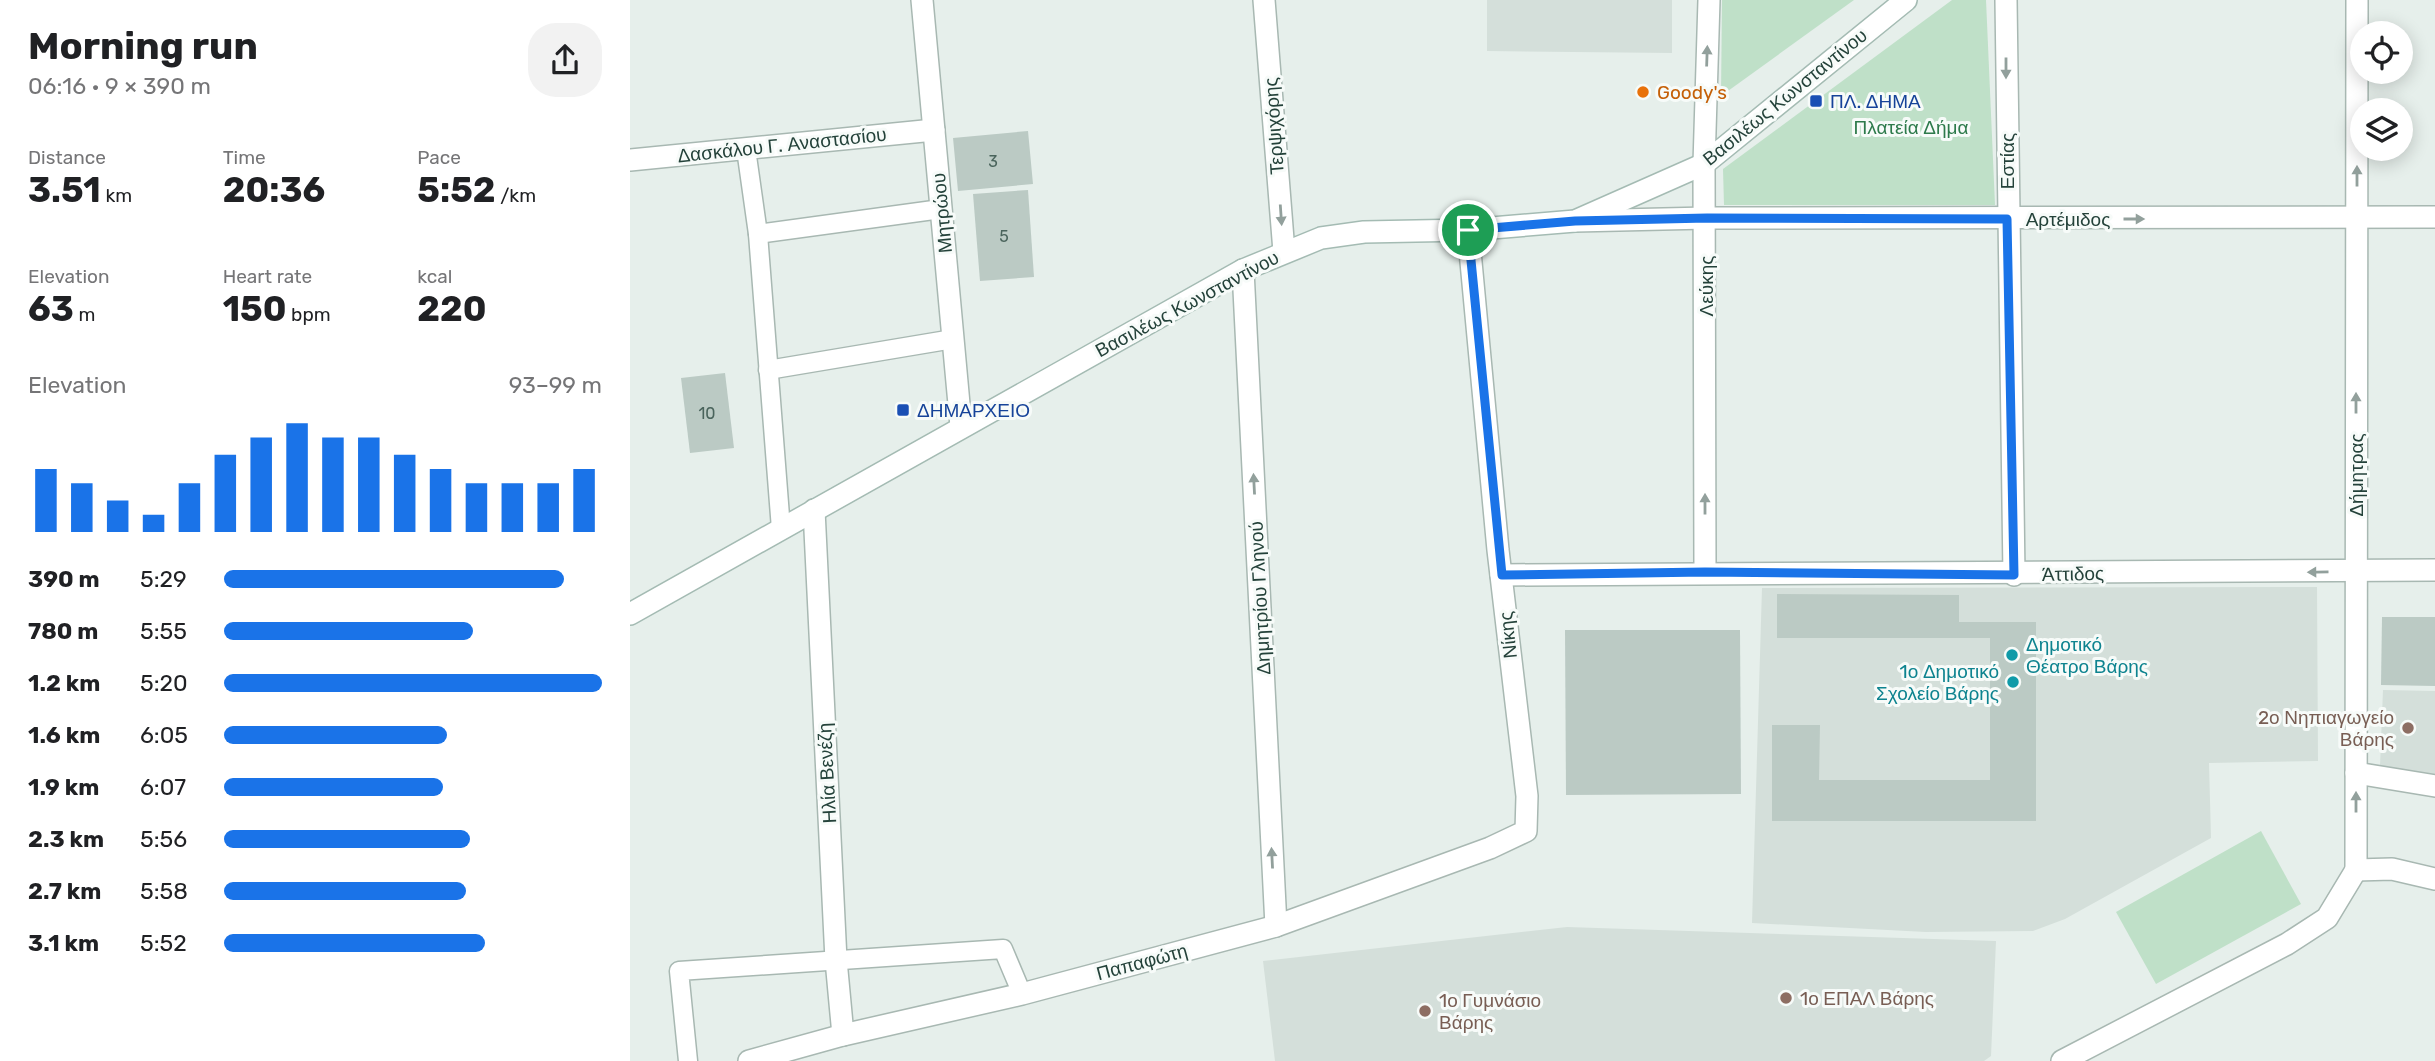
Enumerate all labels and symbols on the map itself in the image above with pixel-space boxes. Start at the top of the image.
street label: Βασιλέως Κωνσταντίνου [1698,24,1872,170]
one-way arrow [1702,45,1713,67]
one-way arrow [2000,57,2012,79]
street label: Τερψιχόρης [1259,77,1289,175]
place label: Goody's [1657,81,1727,104]
marker: Goody's [1635,84,1651,100]
place label: ΠΛ. ΔΗΜΑ [1830,90,1921,113]
marker: ΠΛ. ΔΗΜΑ [1808,93,1824,109]
park label: Πλατεία Δήμα [1854,116,1968,139]
street label: Δασκάλου Γ. Αναστασίου [676,123,888,167]
street label: Εστίας [1996,133,2019,189]
house number: 3 [988,152,998,171]
one-way arrow [2351,165,2363,187]
street label: Μητρώου [927,172,957,254]
pin [1438,200,1498,260]
one-way arrow [1276,204,1287,226]
street label: Αρτέμιδος [2026,208,2110,231]
one-way arrow [2123,213,2145,225]
house number: 5 [999,227,1009,246]
street label: Βασιλέως Κωνσταντίνου [1091,246,1283,362]
street label: Λεύκης [1695,256,1718,316]
one-way arrow [2350,392,2362,414]
place label: ΔΗΜΑΡΧΕΙΟ [917,399,1030,422]
marker: ΔΗΜΑΡΧΕΙΟ [895,402,911,418]
house number: 10 [698,404,716,423]
street label: Δήμητρας [2345,433,2368,517]
one-way arrow [1248,473,1259,495]
one-way arrow [1699,493,1711,515]
street label: Δημητρίου Γληνού [1244,521,1276,675]
street label: Άττιδος [2042,562,2104,586]
one-way arrow [2307,566,2329,578]
street label: Νίκης [1494,610,1522,660]
place label: Δημοτικό Θέατρο Βάρης [2026,633,2148,678]
marker: Δημοτικό Θέατρο Βάρης [2004,647,2020,663]
place label: 1ο Δημοτικό Σχολείο Βάρης [1876,660,1999,705]
marker: 1ο Δημοτικό Σχολείο Βάρης [2005,674,2021,690]
place label: 2ο Νηπιαγωγείο Βάρης [2258,706,2394,751]
marker: 2ο Νηπιαγωγείο Βάρης [2400,720,2416,736]
street label: Ηλία Βενέζη [813,722,841,824]
one-way arrow [2350,791,2362,813]
one-way arrow [1267,847,1278,869]
street label: Παπαφώτη [1094,939,1190,985]
place label: 1ο ΕΠΑΛ Βάρης [1800,987,1934,1010]
place label: 1ο Γυμνάσιο Βάρης [1439,989,1541,1034]
marker: 1ο ΕΠΑΛ Βάρης [1778,990,1794,1006]
marker: 1ο Γυμνάσιο Βάρης [1417,1003,1433,1019]

